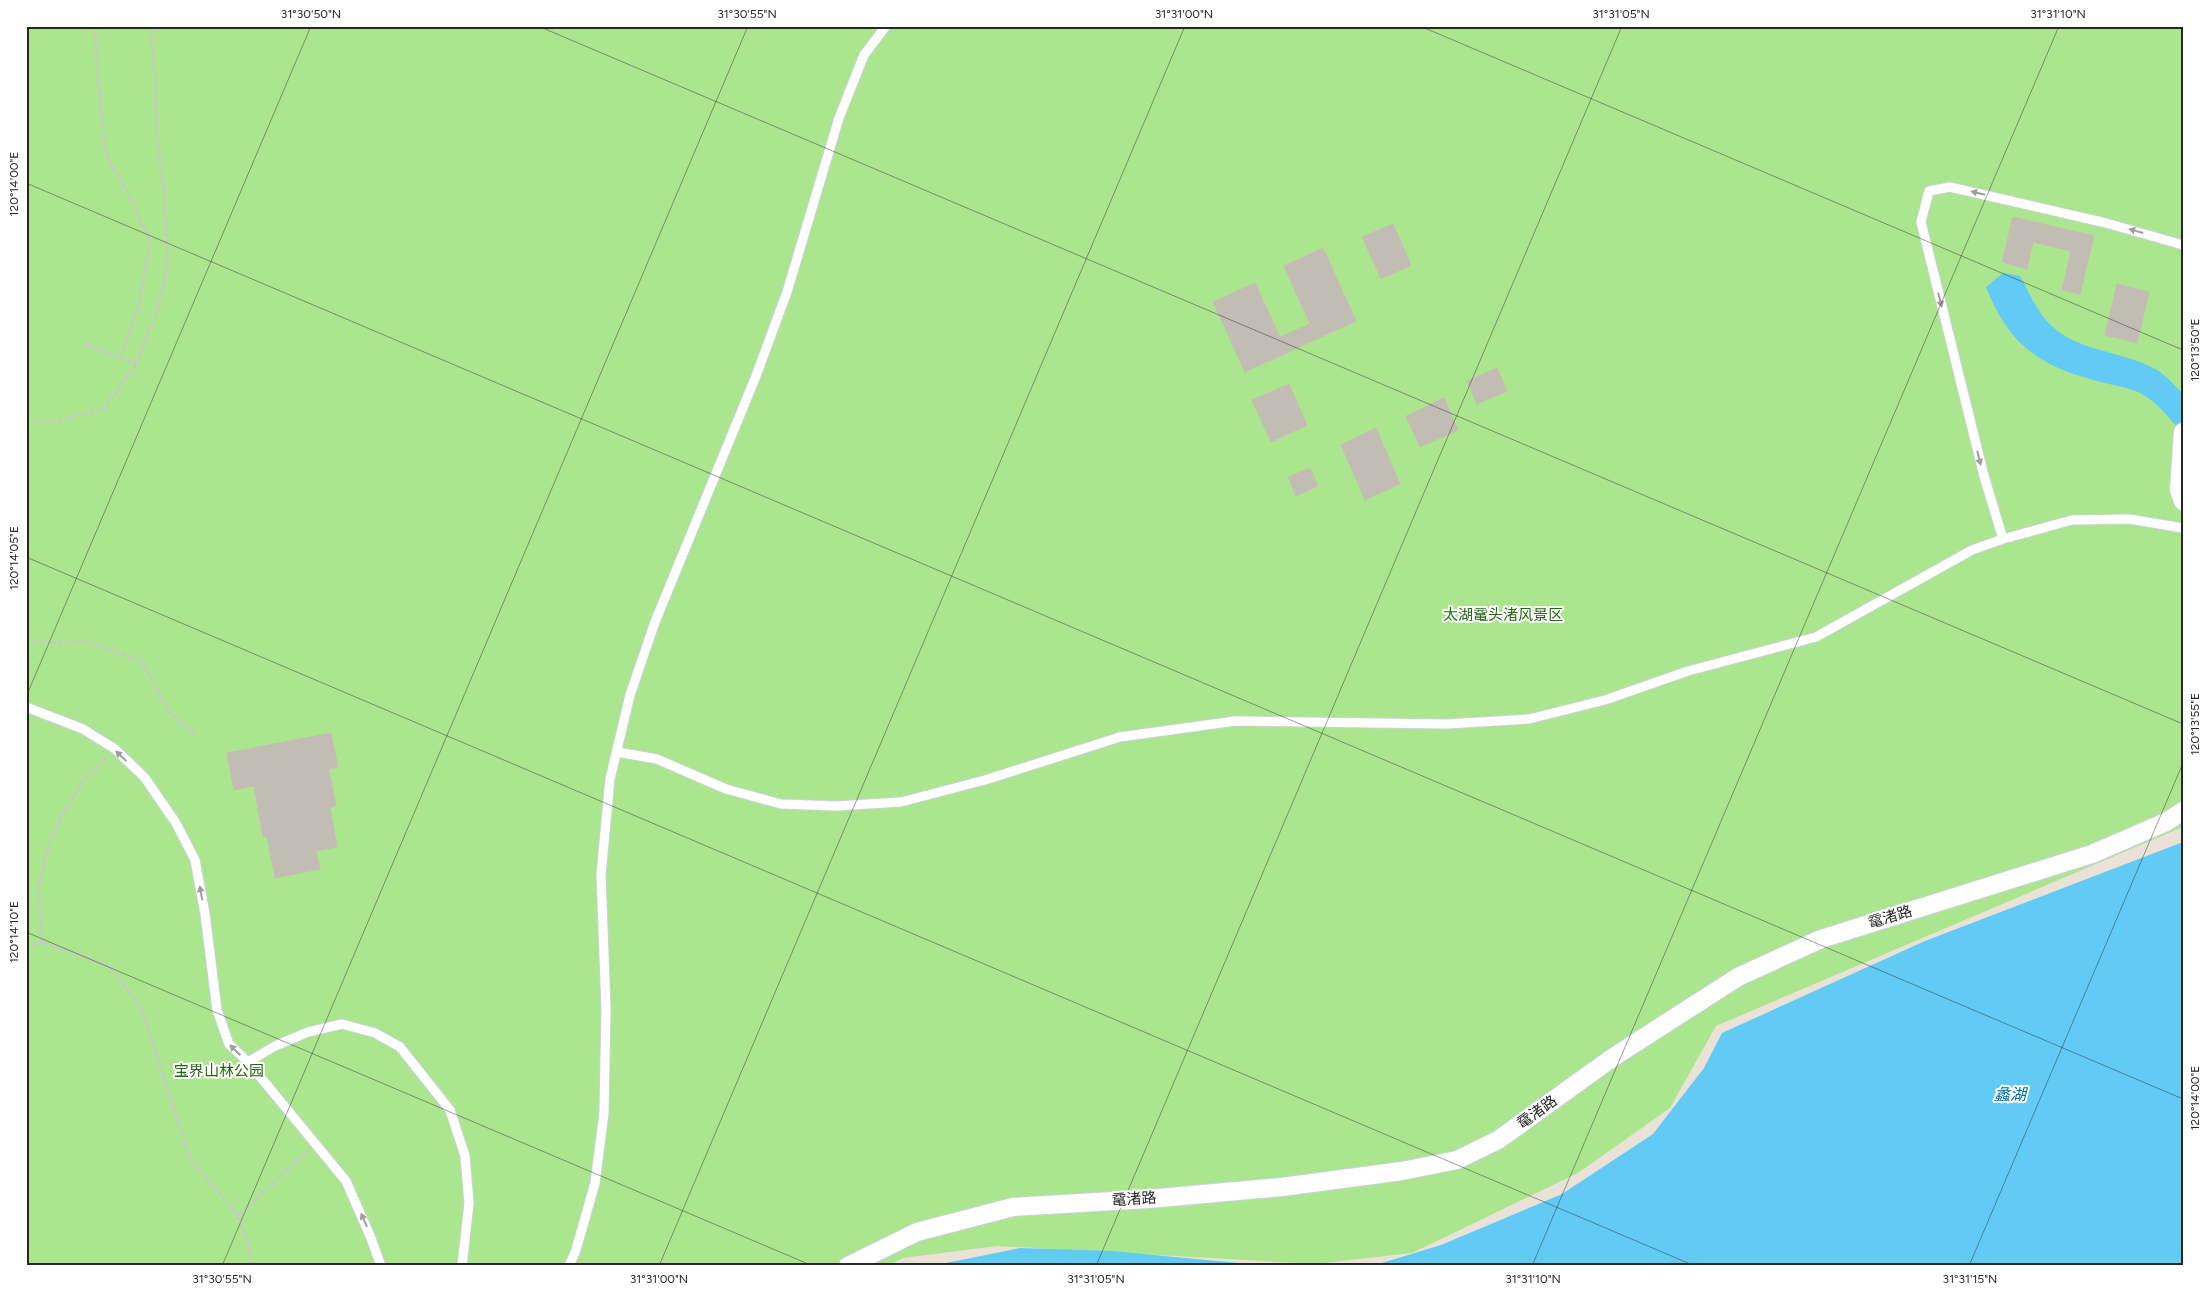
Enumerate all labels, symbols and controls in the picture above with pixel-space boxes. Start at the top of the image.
text: 31°30'50"N [281,7,341,21]
text: 31°30'55"N [717,7,777,21]
text: 31°31'00"N [1155,7,1213,21]
text: 31°31'05"N [1592,7,1650,21]
text: 31°31'10"N [2030,7,2086,21]
text: 120°14'00"E [7,152,21,216]
one-way arrow [1970,189,1985,197]
one-way arrow [2128,227,2143,235]
one-way arrow [1936,293,1944,308]
text: 120°13'50"E [2188,318,2202,382]
one-way arrow [1976,450,1984,465]
text: 120°14'05"E [7,526,21,590]
park label: 太湖鼋头渚风景区 [1443,606,1563,624]
text: 120°13'55"E [2188,693,2202,755]
one-way arrow [116,750,128,762]
one-way arrow [197,885,205,901]
text: 120°14'10"E [7,901,21,963]
street label: 鼋渚路 [1866,902,1914,932]
one-way arrow [229,1044,241,1056]
park label: 宝界山林公园 [174,1062,264,1080]
text: 120°14'00"E [2188,1066,2202,1130]
water label: 蠡湖 [1994,1085,2029,1104]
street label: 鼋渚路 [1514,1091,1560,1133]
street label: 鼋渚路 [1111,1188,1157,1210]
one-way arrow [359,1213,367,1227]
text: 31°30'55"N [192,1272,252,1286]
text: 31°31'00"N [630,1272,688,1286]
text: 31°31'05"N [1067,1272,1125,1286]
text: 31°31'10"N [1505,1272,1561,1286]
text: 31°31'15"N [1943,1272,1997,1286]

